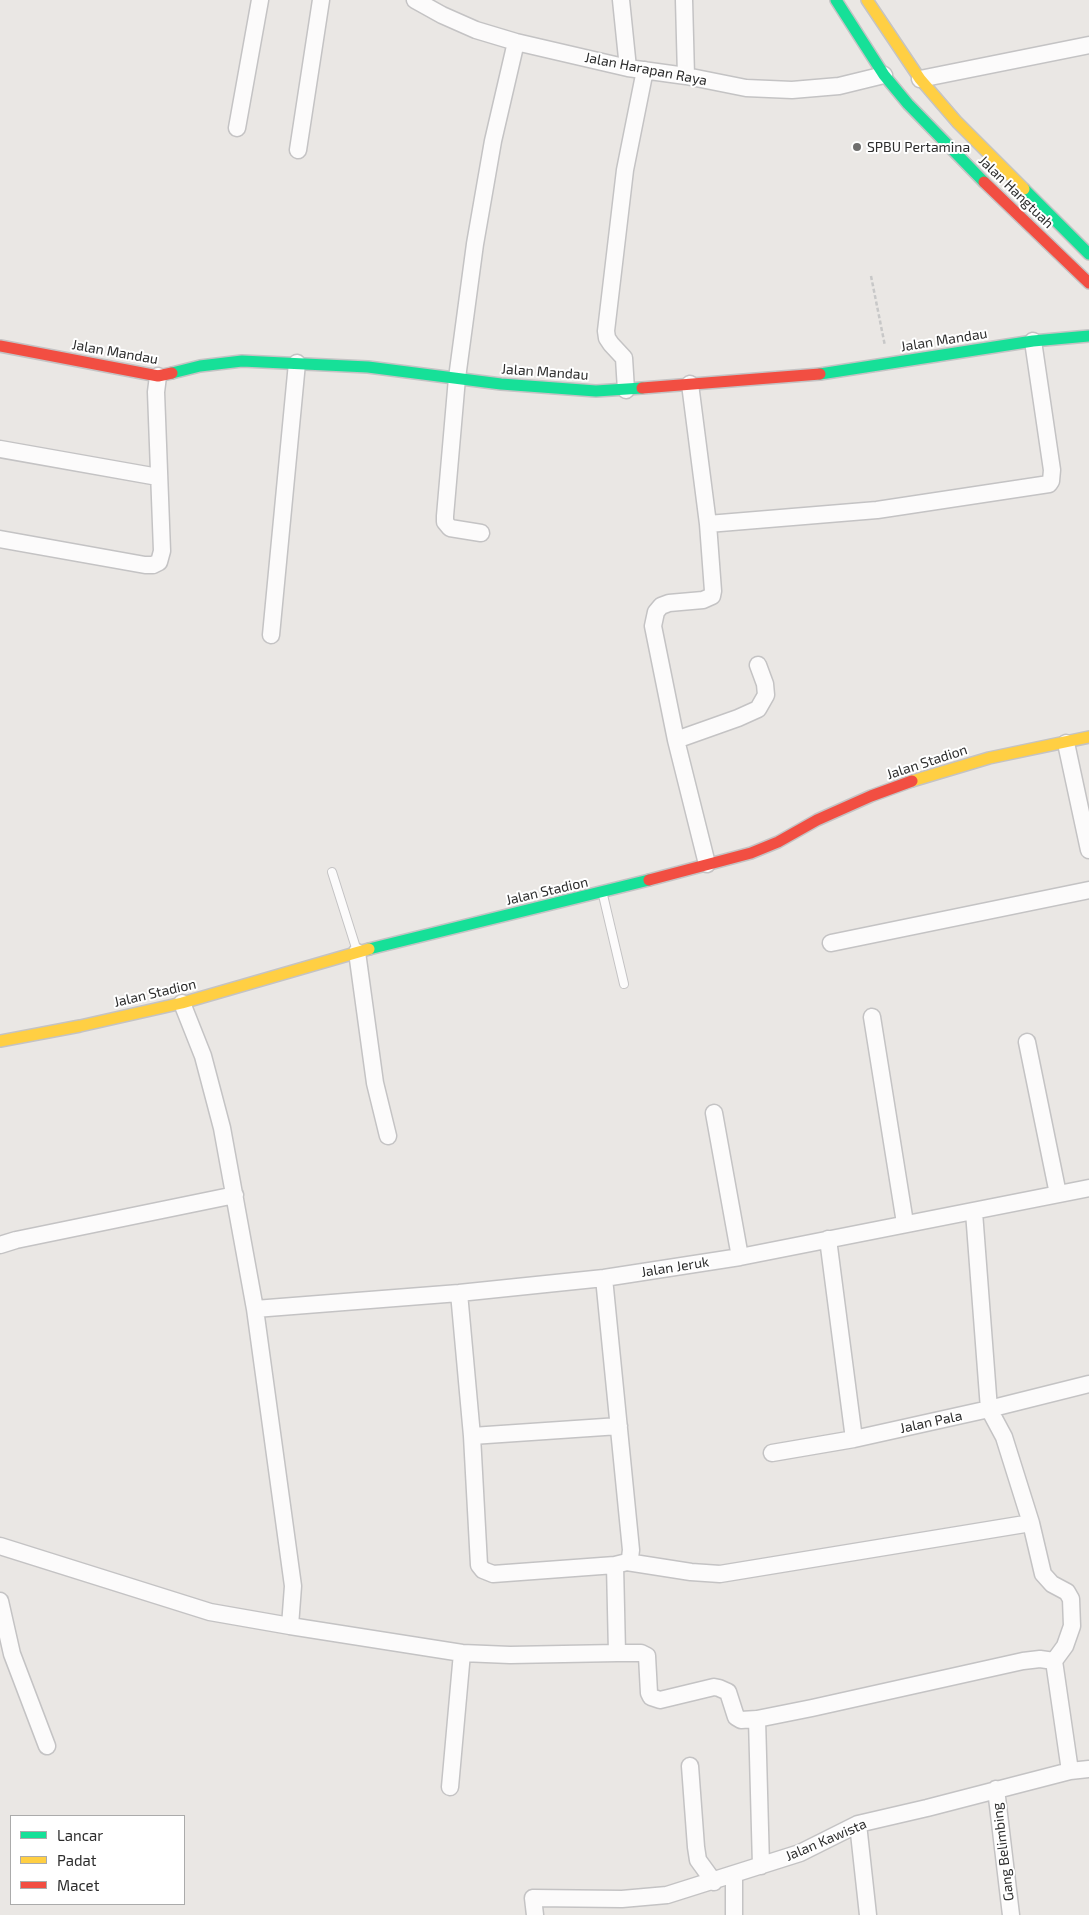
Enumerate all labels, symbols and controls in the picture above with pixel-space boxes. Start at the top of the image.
street label: Jalan Harapan Raya [583,49,709,89]
place label: SPBU Pertamina [867,139,970,155]
marker: SPBU Pertamina [851,141,863,153]
street label: Jalan Hangtuah [975,152,1057,232]
street label: Jalan Mandau [900,325,988,355]
street label: Jalan Mandau [71,336,159,368]
street label: Jalan Mandau [501,361,589,383]
street label: Jalan Stadion [884,741,970,783]
street label: Jalan Stadion [504,873,590,909]
street label: Jalan Stadion [112,975,198,1011]
street label: Jalan Jeruk [640,1253,710,1281]
street label: Jalan Pala [898,1407,964,1437]
street label: Gang Belimbing [989,1802,1017,1902]
legend [10,1815,185,1905]
street label: Jalan Kawista [783,1815,869,1865]
text: Lancar [57,1826,103,1844]
text: Padat [57,1851,97,1869]
text: Macet [57,1876,99,1894]

